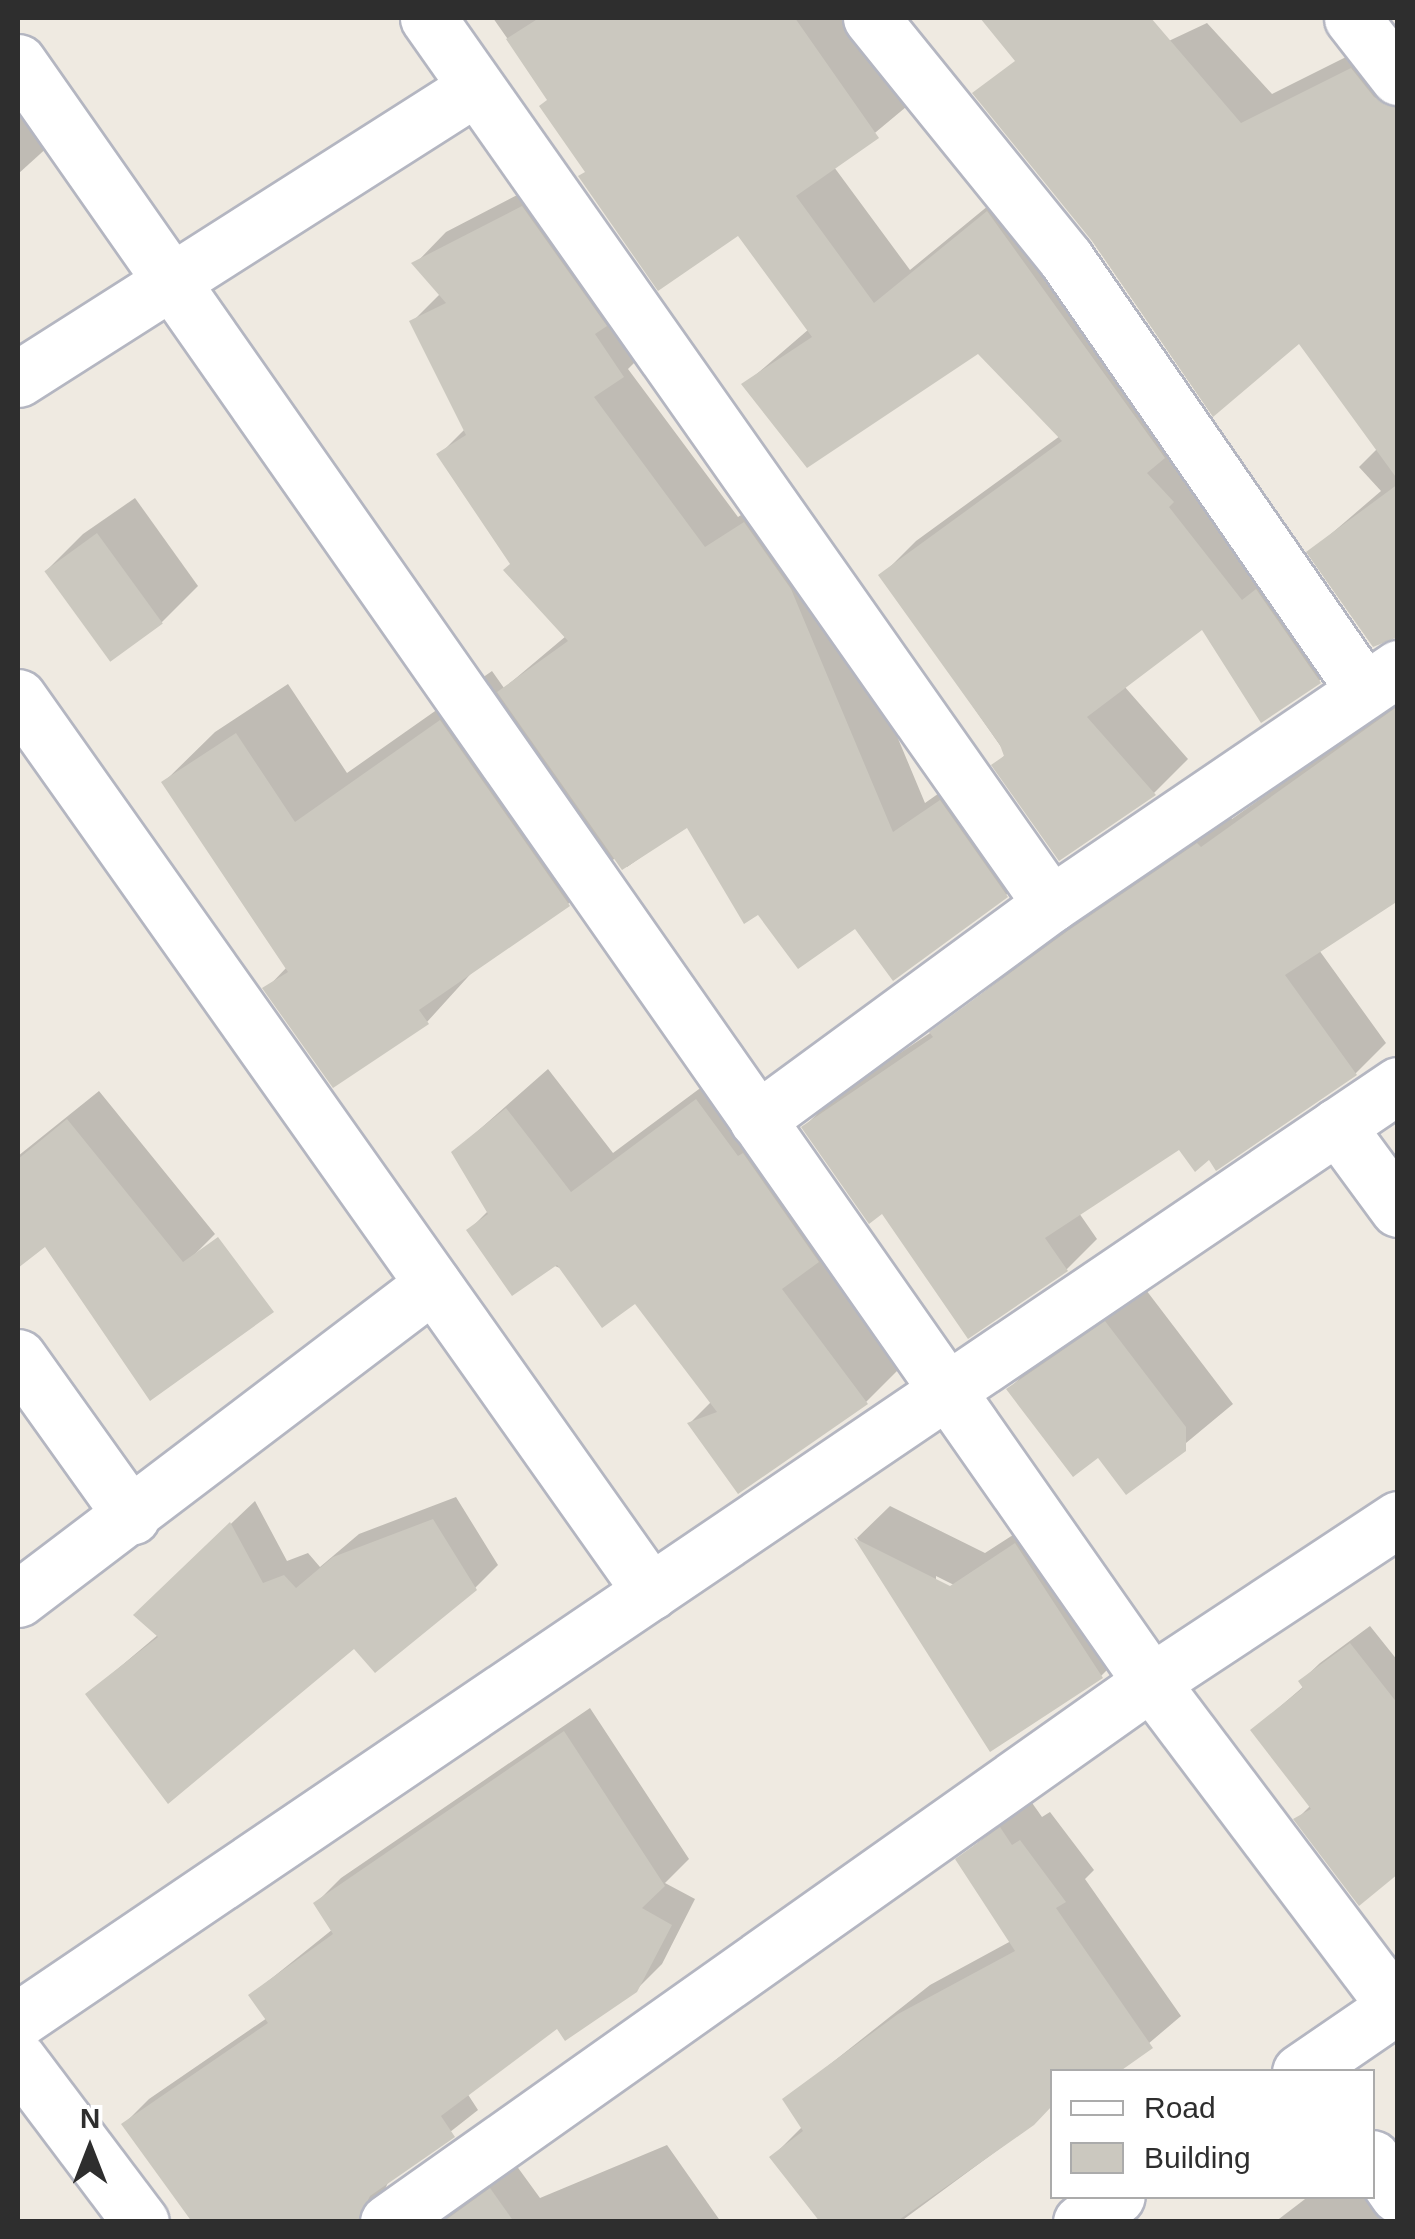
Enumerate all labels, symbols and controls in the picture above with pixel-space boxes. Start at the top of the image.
legend [1050,2069,1375,2199]
text: Road [1144,2091,1216,2124]
north arrow [40,2099,140,2199]
text: N [80,2103,100,2134]
text: Building [1144,2141,1251,2174]

